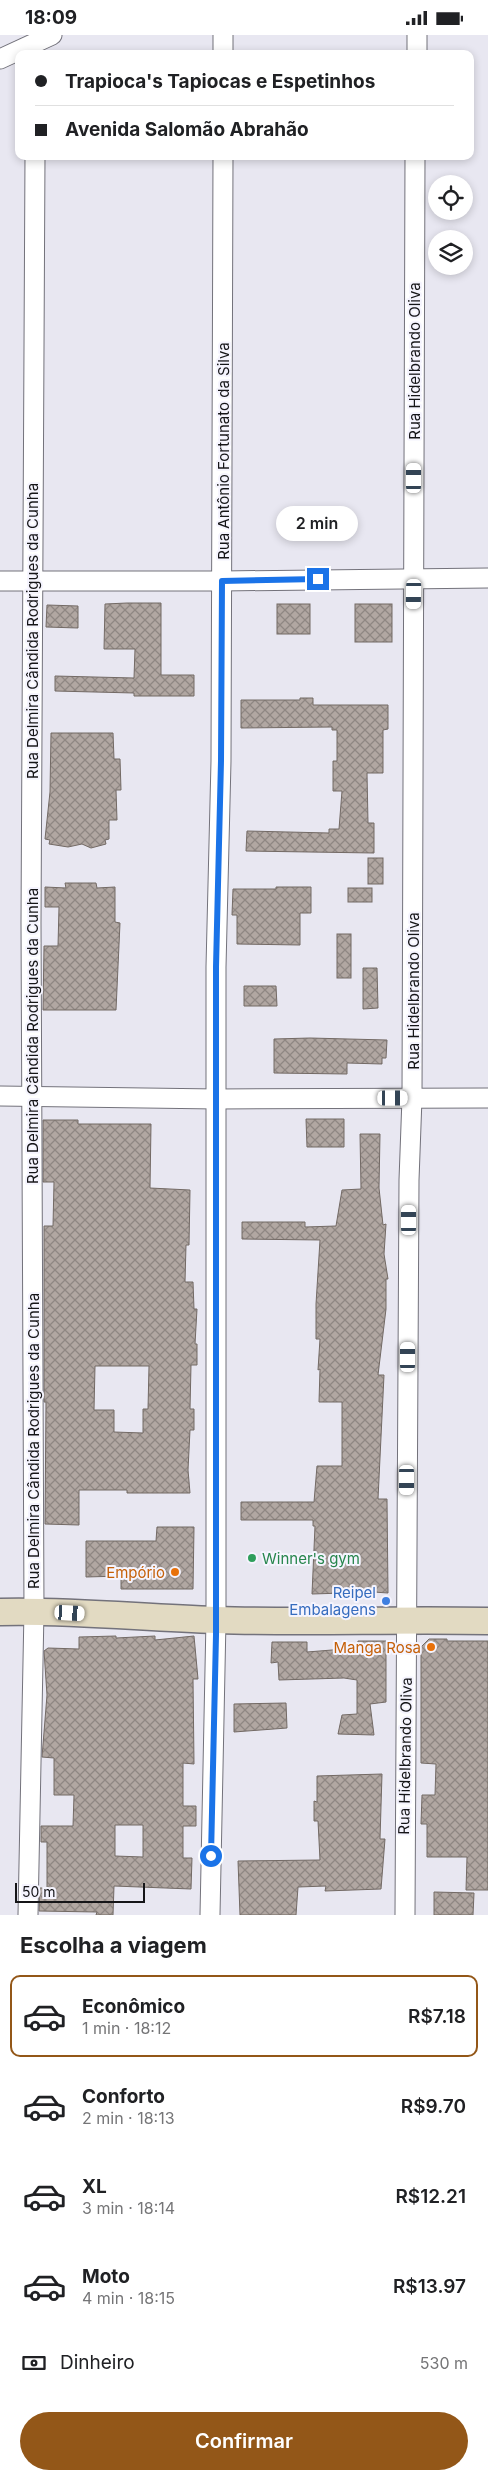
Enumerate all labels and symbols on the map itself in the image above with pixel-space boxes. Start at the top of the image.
street label: Rua Hidelbrando Oliva [405,282,424,440]
street label: Rua Antônio Fortunato da Silva [214,342,233,560]
car [406,463,421,493]
street label: Rua Delmira Cândida Rodrigues da Cunha [23,483,42,779]
callout: 2 min [277,507,359,541]
route end [307,568,329,590]
car [406,579,421,609]
street label: Rua Delmira Cândida Rodrigues da Cunha [23,888,42,1184]
street label: Rua Hidelbrando Oliva [404,912,423,1070]
car [378,1091,408,1106]
car [401,1205,416,1235]
street label: Rua Delmira Cândida Rodrigues da Cunha [24,1293,43,1589]
car [400,1342,415,1372]
car [399,1465,414,1495]
place label: Winner's gym [262,1549,360,1568]
marker: Winner's gym [246,1552,258,1564]
place label: Empório [106,1563,165,1582]
marker: Empório [169,1566,181,1578]
place label: Reipel Embalagens [289,1583,376,1619]
marker: Reipel Embalagens [380,1595,392,1607]
car [54,1605,85,1621]
place label: Manga Rosa [334,1638,421,1657]
marker: Manga Rosa [425,1641,437,1653]
street label: Rua Hidelbrando Oliva [394,1677,416,1835]
route start [200,1845,222,1867]
scale bar [15,1880,145,1903]

